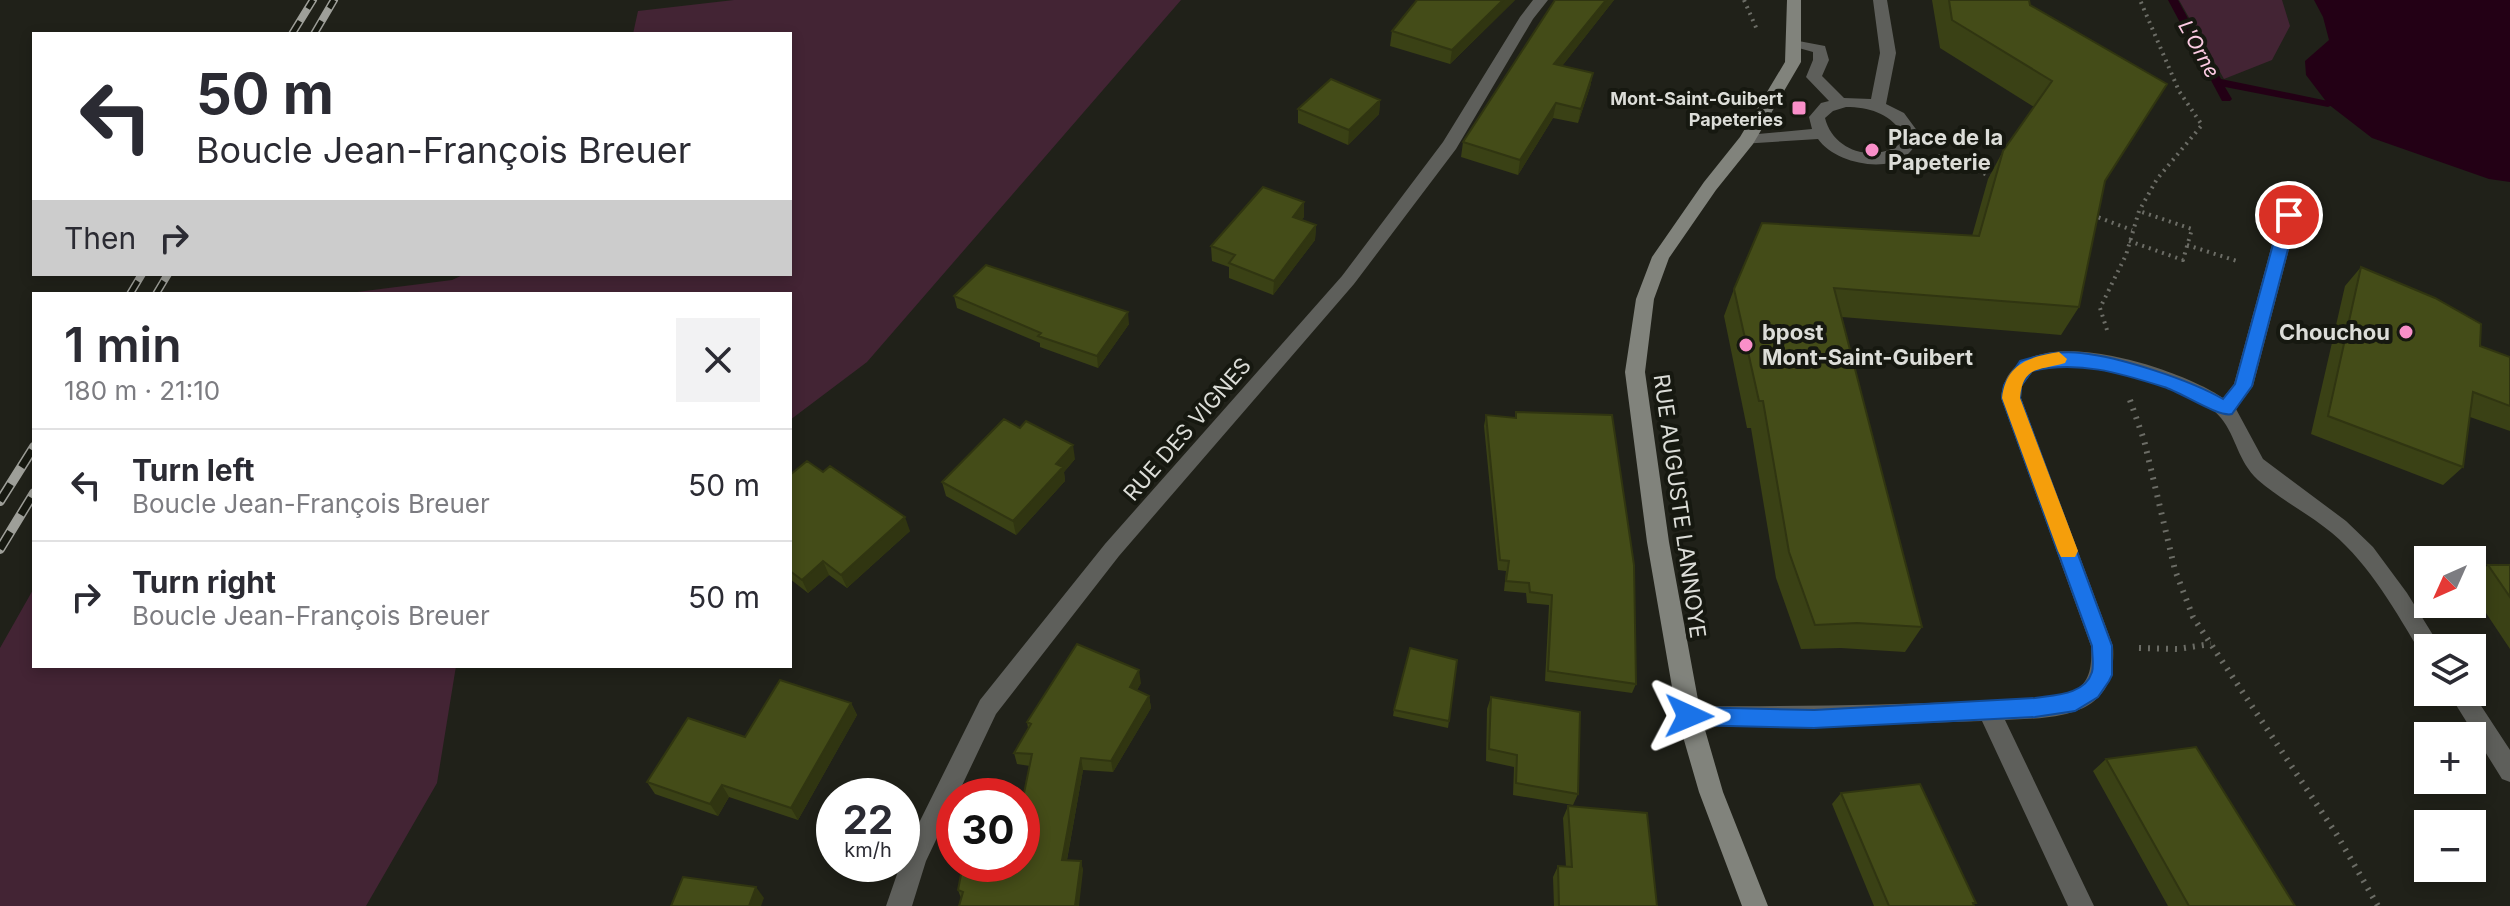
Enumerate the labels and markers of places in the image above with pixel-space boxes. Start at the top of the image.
place label: Mont-Saint-Guibert Papeteries [1610,88,1783,130]
marker: Mont-Saint-Guibert Papeteries [1790,99,1808,117]
place label: Place de la Papeterie [1888,124,2003,175]
marker: Place de la Papeterie [1863,141,1881,159]
pin [2255,181,2323,249]
place label: bpost Mont-Saint-Guibert [1762,319,1973,370]
place label: Chouchou [2279,319,2390,345]
marker: Chouchou [2397,323,2415,341]
marker: bpost Mont-Saint-Guibert [1737,336,1755,354]

